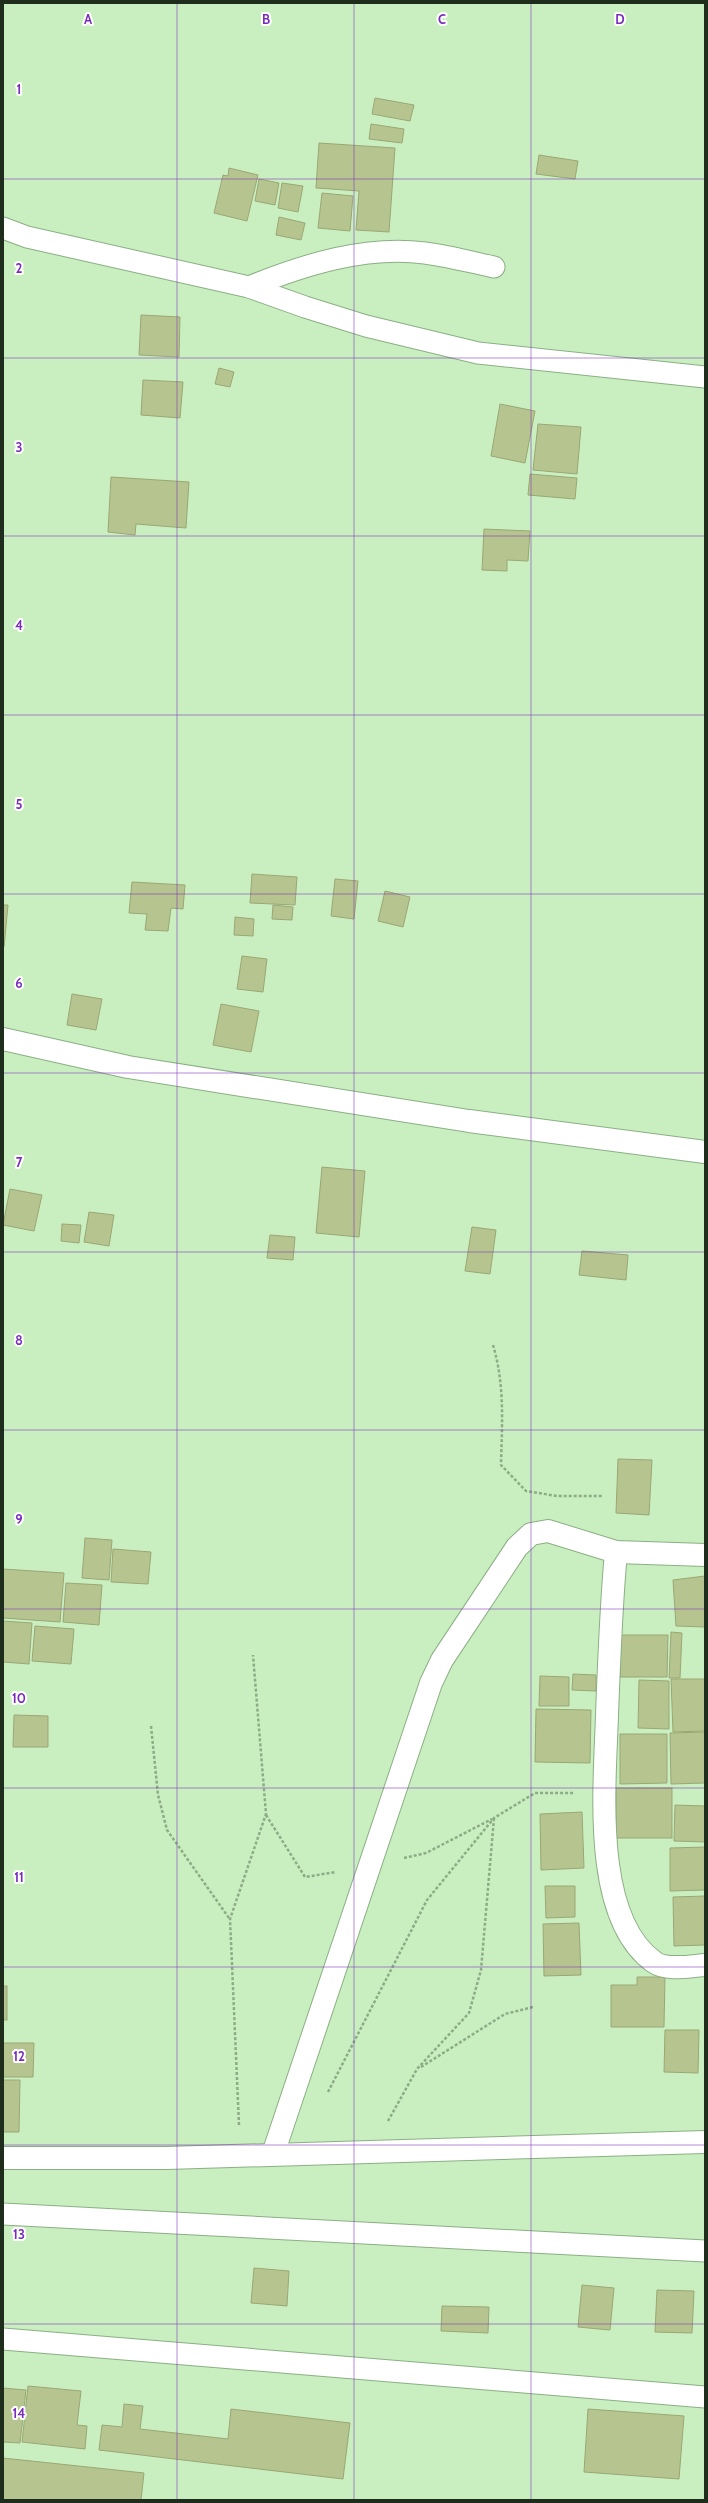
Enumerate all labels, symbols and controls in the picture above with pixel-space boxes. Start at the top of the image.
text: A [84,11,93,27]
text: B [262,11,270,27]
text: C [438,11,446,27]
text: D [615,11,625,27]
text: 1 [17,81,21,97]
text: 2 [16,260,23,276]
text: 3 [15,439,23,455]
text: 4 [15,617,23,633]
text: 5 [16,796,23,812]
text: 6 [15,975,23,991]
text: 7 [16,1154,23,1170]
text: 8 [15,1332,23,1348]
text: 9 [15,1511,23,1527]
text: 10 [12,1690,26,1706]
text: 11 [14,1869,24,1885]
text: 12 [13,2048,25,2064]
text: 13 [13,2226,25,2242]
text: 14 [13,2405,25,2421]

